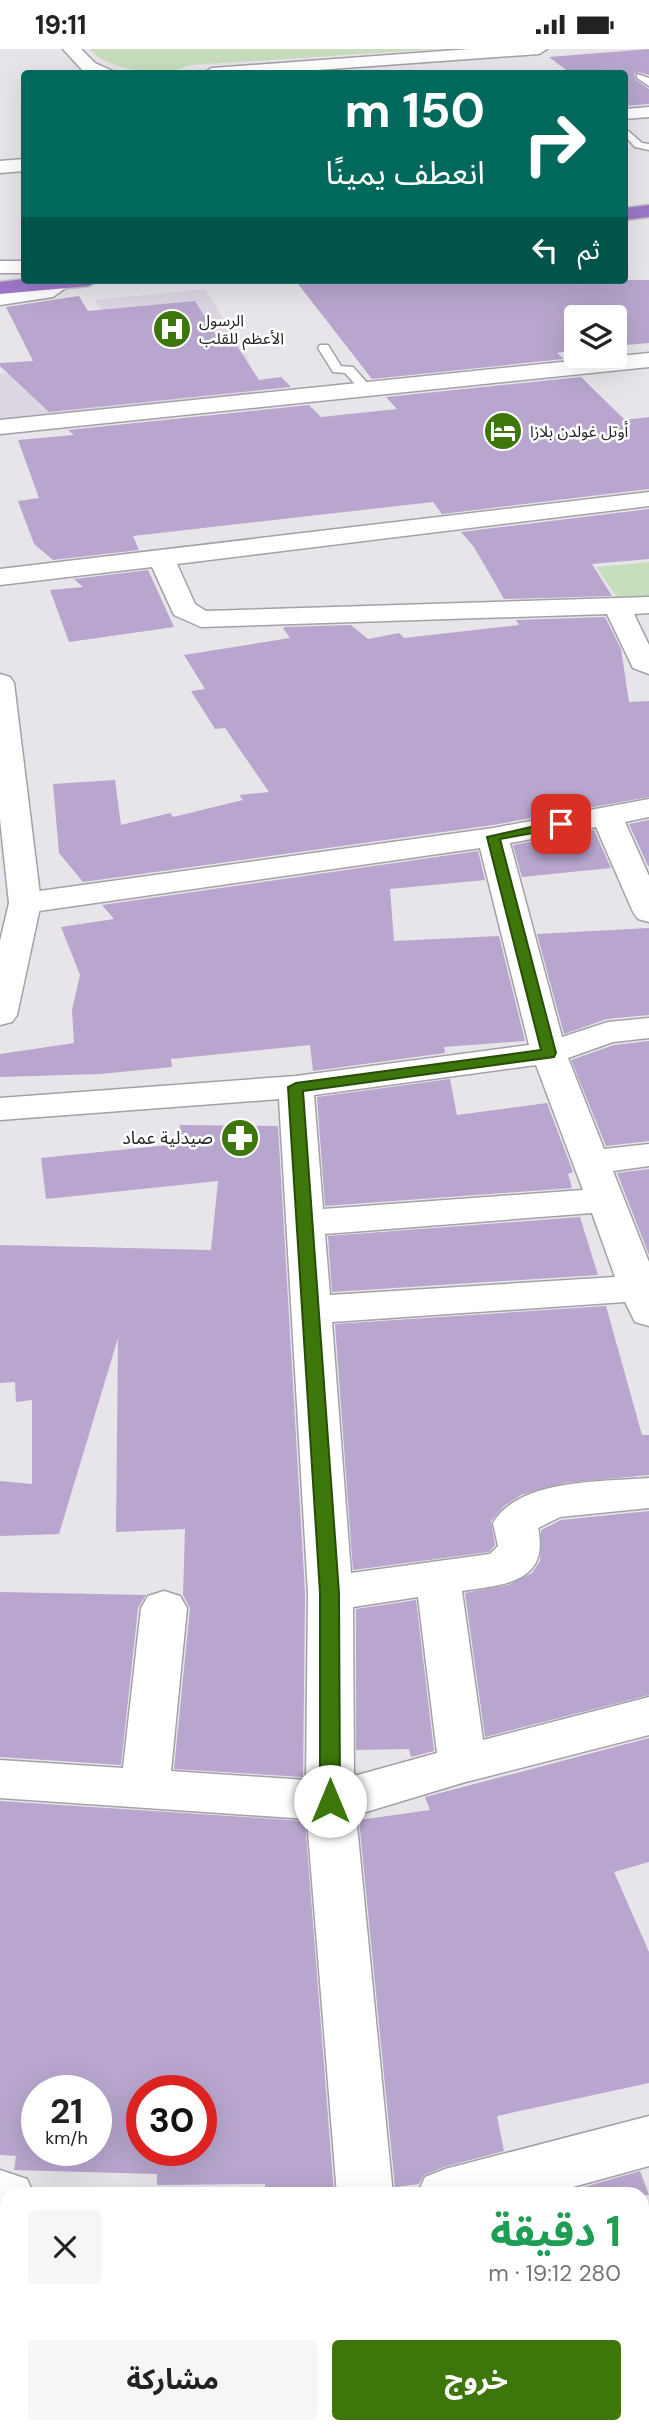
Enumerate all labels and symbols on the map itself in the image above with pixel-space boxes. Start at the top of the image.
hospital icon: الرسول الأعظم للقلب [151,308,193,350]
place label: الرسول الأعظم للقلب [199,310,284,351]
hotel icon: أوتل غولدن بلازا [482,410,524,452]
place label: أوتل غولدن بلازا [530,421,628,442]
pin [531,794,591,854]
pharmacy icon: صيدلية عماد [219,1117,261,1159]
place label: صيدلية عماد [122,1126,213,1150]
position arrow [293,1764,367,1838]
speed limit sign: 30 [126,2075,217,2166]

